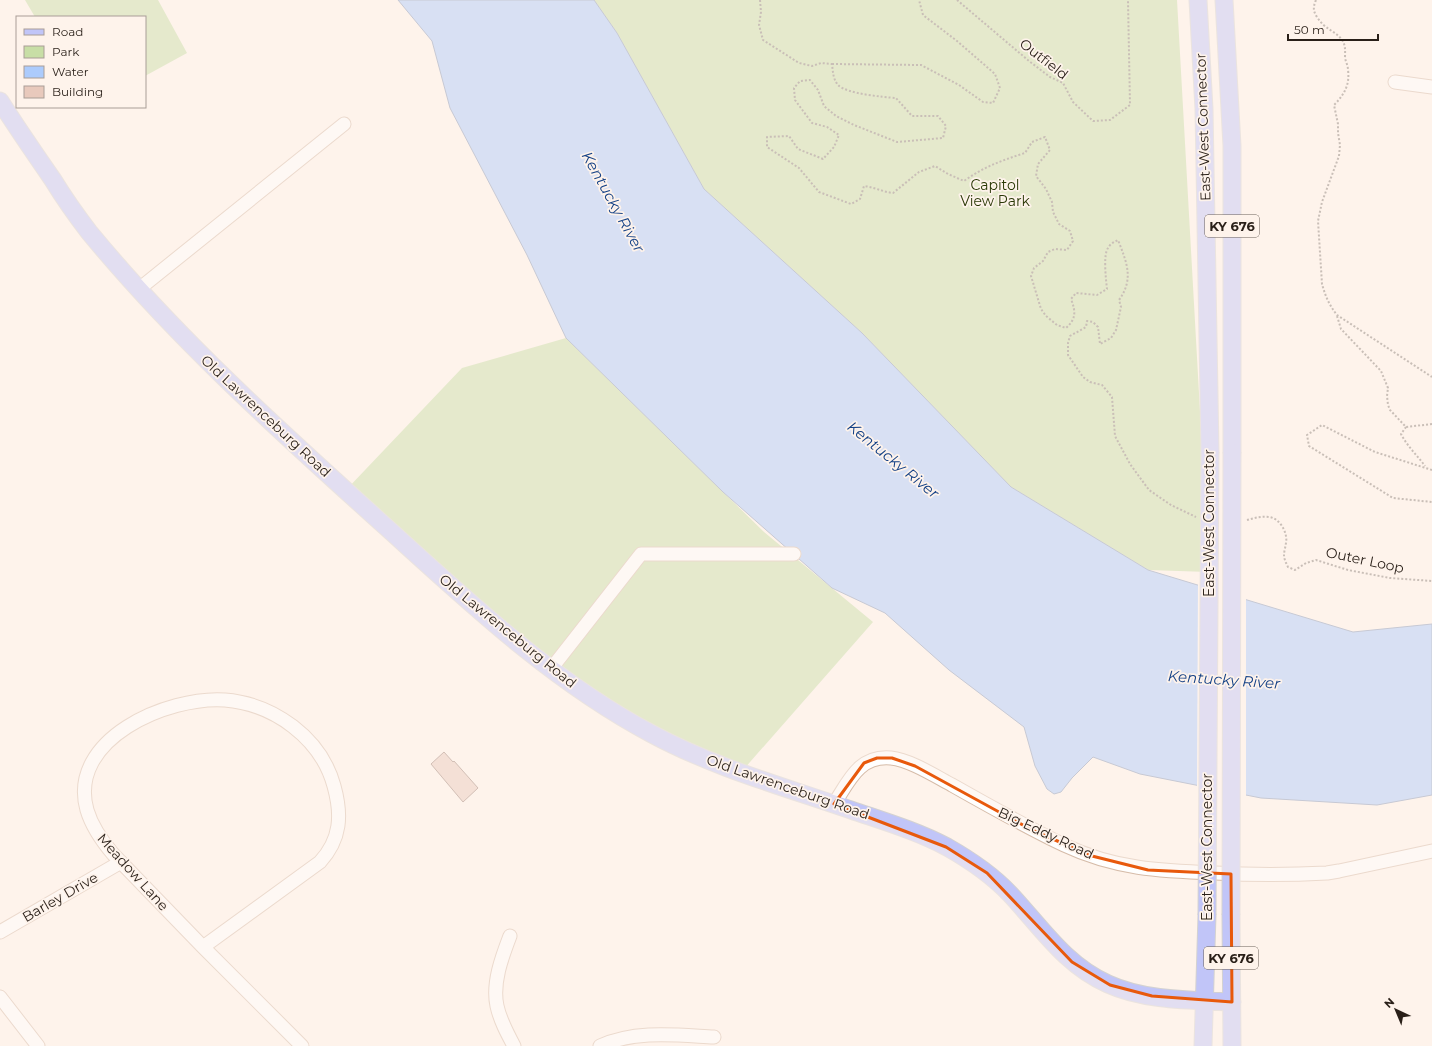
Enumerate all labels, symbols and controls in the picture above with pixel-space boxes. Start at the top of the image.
legend [16,16,146,108]
scale bar [1288,16,1378,42]
text: 50 m [1294,22,1325,37]
text: Road [52,24,83,39]
street label: Outfield [1016,34,1072,84]
text: Park [52,44,80,59]
street label: East-West Connector [1191,52,1215,201]
text: Water [52,64,89,79]
text: Building [52,84,103,99]
water label: Kentucky River [578,148,649,256]
park label: Capitol View Park [960,176,1030,210]
road number: KY 676 [1205,215,1259,237]
street label: Old Lawrenceburg Road [197,351,335,481]
water label: Kentucky River [844,417,944,503]
street label: East-West Connector [1200,449,1218,597]
street label: Outer Loop [1324,543,1406,577]
street label: Old Lawrenceburg Road [436,570,580,692]
water label: Kentucky River [1167,666,1282,693]
street label: Old Lawrenceburg Road [704,751,872,823]
street label: East-West Connector [1198,773,1216,921]
street label: Big Eddy Road [995,803,1097,863]
street label: Meadow Lane [93,829,173,915]
street label: Barley Drive [19,868,101,926]
road number: KY 676 [1204,947,1258,969]
north arrow [1376,990,1416,1030]
text: N [1381,995,1397,1011]

